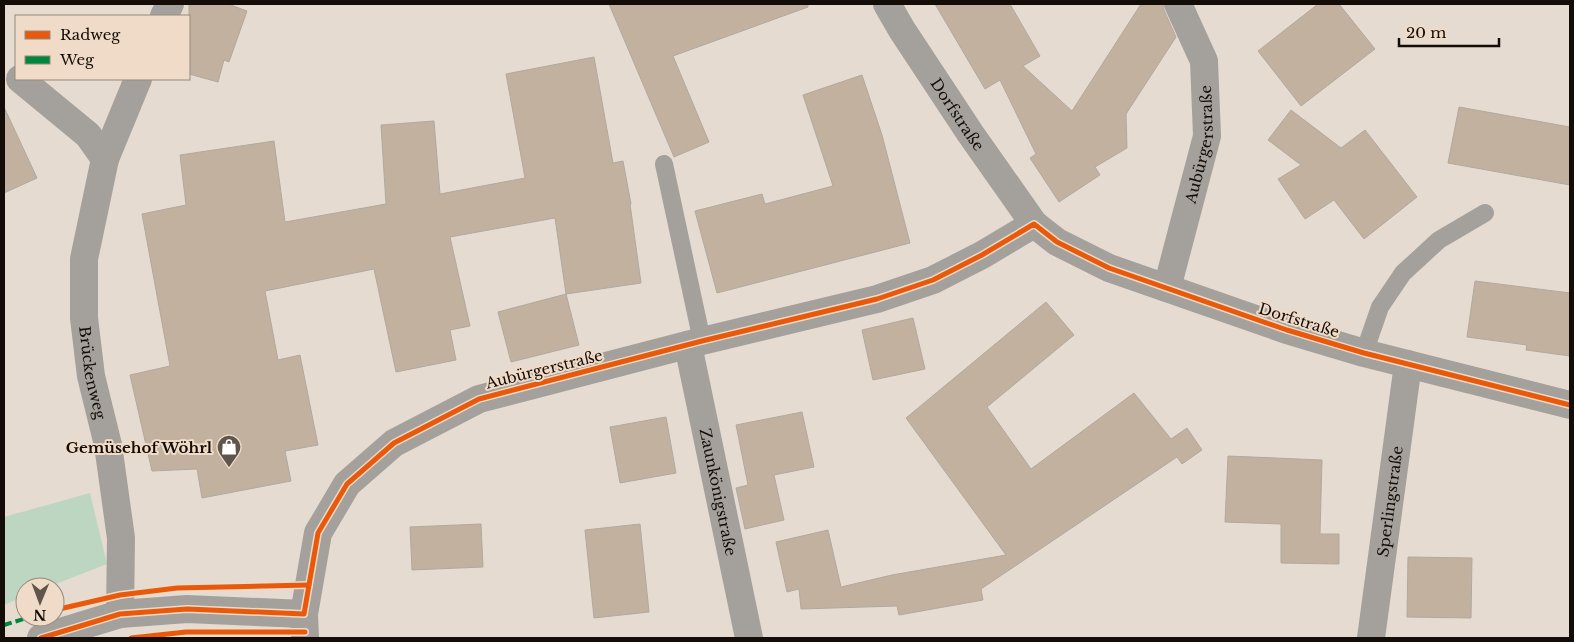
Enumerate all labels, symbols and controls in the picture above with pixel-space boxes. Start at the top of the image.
legend [15,15,190,80]
scale bar [1399,15,1499,47]
text: 20 m [1406,23,1446,42]
text: Radweg [60,25,121,44]
text: Weg [59,50,95,69]
street label: Dorfstraße [927,74,989,154]
street label: Aubürgerstraße [1180,85,1217,206]
street label: Dorfstraße [1256,299,1342,341]
street label: Brückenweg [76,325,111,422]
street label: Aubürgerstraße [483,345,604,393]
street label: Zaunkönigstraße [696,426,741,557]
shop icon: Gemüsehof Wöhrl [216,434,242,468]
place label: Gemüsehof Wöhrl [66,438,213,457]
street label: Sperlingstraße [1373,445,1406,558]
north arrow [15,577,65,627]
text: N [33,606,47,624]

